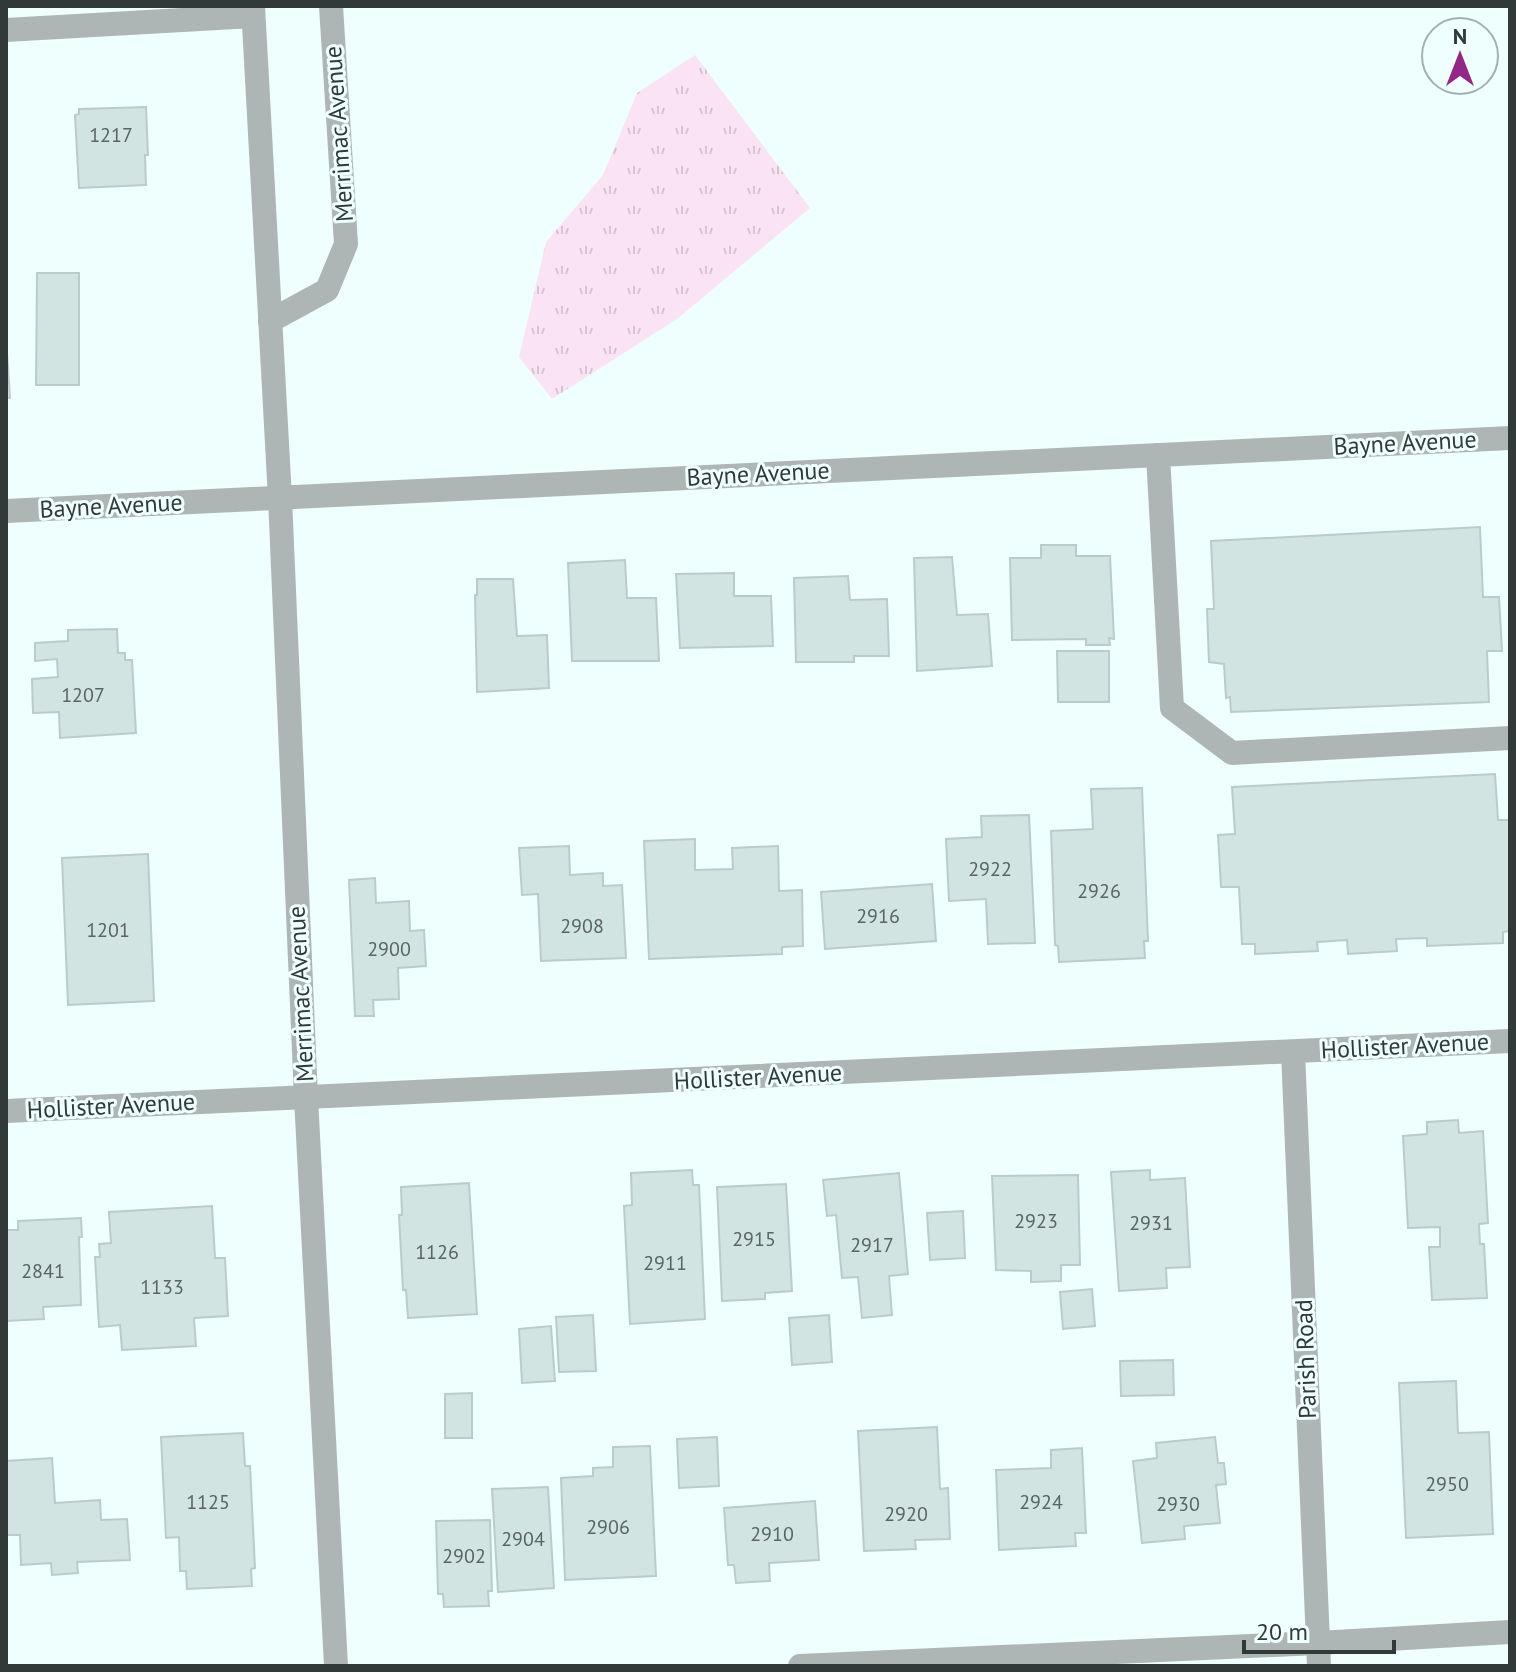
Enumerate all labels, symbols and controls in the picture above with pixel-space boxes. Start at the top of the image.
north arrow [1420,16,1500,96]
text: N [1453,22,1467,50]
street label: Merrimac Avenue [317,45,360,223]
house number: 1217 [89,122,133,148]
street label: Bayne Avenue [1333,423,1477,462]
street label: Bayne Avenue [686,454,830,493]
street label: Bayne Avenue [39,486,183,525]
house number: 1207 [61,682,105,708]
house number: 2922 [968,856,1012,882]
house number: 2926 [1077,878,1121,904]
house number: 2916 [856,903,900,929]
street label: Merrimac Avenue [280,905,321,1083]
house number: 2908 [560,913,604,939]
house number: 1201 [86,917,130,943]
house number: 2900 [367,936,411,962]
street label: Hollister Avenue [1320,1026,1490,1065]
street label: Hollister Avenue [673,1057,843,1096]
street label: Hollister Avenue [26,1086,196,1125]
house number: 2923 [1014,1208,1058,1234]
house number: 2931 [1129,1210,1173,1236]
house number: 2915 [732,1226,776,1252]
house number: 2917 [850,1232,894,1258]
house number: 1126 [415,1239,459,1265]
house number: 2911 [643,1250,687,1276]
house number: 2841 [21,1258,65,1284]
house number: 1133 [140,1274,184,1300]
street label: Parish Road [1288,1299,1323,1419]
house number: 2950 [1425,1471,1469,1497]
house number: 1125 [186,1489,230,1515]
house number: 2924 [1019,1489,1063,1515]
house number: 2930 [1156,1491,1200,1517]
house number: 2920 [884,1501,928,1527]
house number: 2906 [586,1514,630,1540]
house number: 2910 [750,1521,794,1547]
house number: 2904 [501,1526,545,1552]
house number: 2902 [442,1543,486,1569]
scale bar [1244,1604,1394,1654]
text: 20 m [1256,1616,1308,1647]

